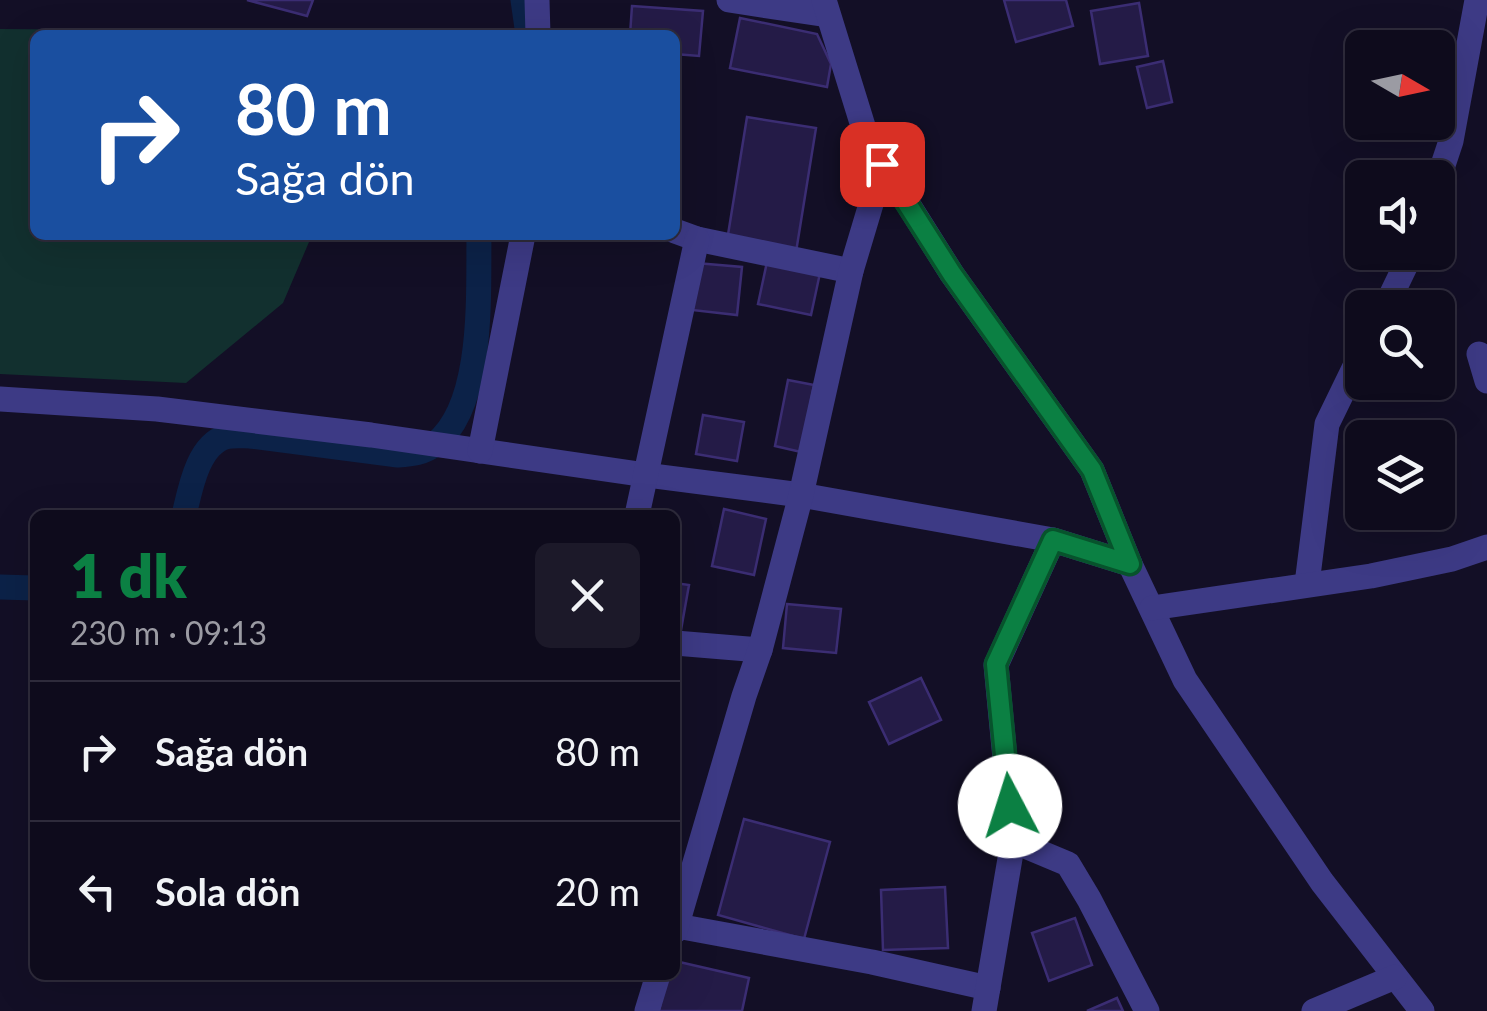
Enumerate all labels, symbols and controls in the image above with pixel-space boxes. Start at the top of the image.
north arrow [1345,30,1455,140]
map controls [1345,30,1455,530]
text: 80 m [235,66,392,150]
icon: right [70,70,200,200]
pin [840,122,925,207]
icon: arrive [855,137,910,192]
text: Sağa dön [235,151,415,205]
button: sound [1345,160,1455,270]
button: search [1345,290,1455,400]
button: layers [1345,420,1455,530]
text: 1 dk [70,539,187,611]
button: close [535,543,640,648]
text: 230 m · 09:13 [70,613,267,652]
icon: right [70,724,125,779]
text: Sağa dön [155,728,308,774]
text: 80 m [555,728,640,774]
position arrow [958,754,1062,858]
icon: left [70,864,125,919]
text: Sola dön [155,868,300,914]
text: 20 m [555,868,640,914]

